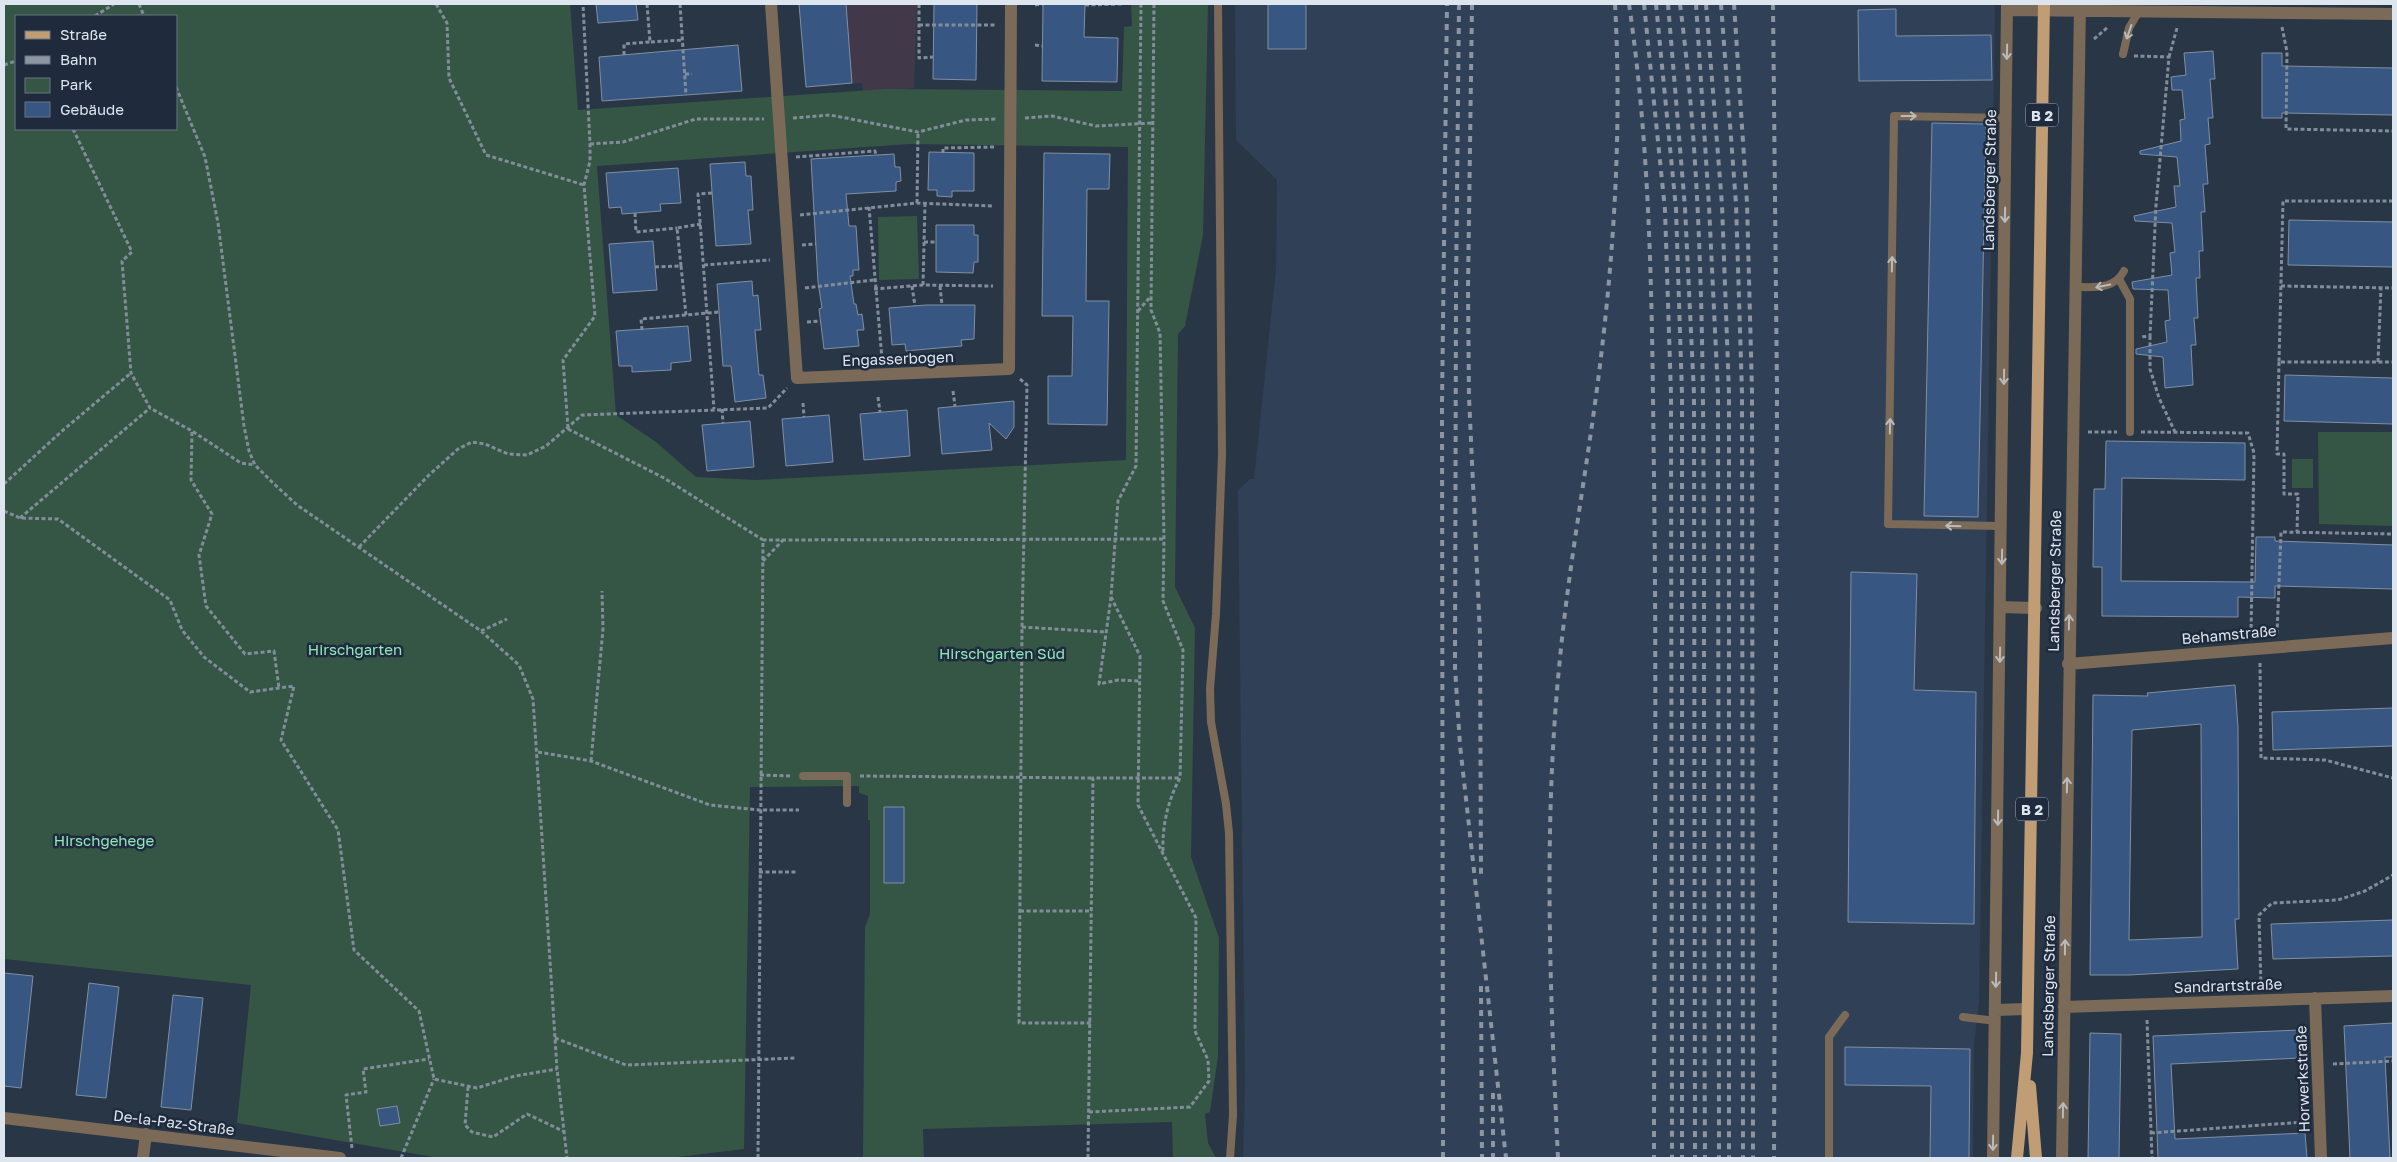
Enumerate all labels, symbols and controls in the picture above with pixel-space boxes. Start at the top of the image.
legend [15,15,178,130]
one-way arrow [2124,23,2133,39]
text: Straße [60,25,107,43]
one-way arrow [2002,44,2012,60]
text: Bahn [60,50,97,68]
text: Park [60,75,93,93]
text: Gebäude [60,100,124,118]
road number: B 2 [2026,104,2058,126]
street label: Landsberger Straße [1979,109,1999,251]
one-way arrow [1900,111,1916,121]
one-way arrow [2000,206,2010,223]
one-way arrow [1887,256,1897,272]
one-way arrow [2095,281,2111,291]
street label: Engasserbogen [842,347,954,369]
one-way arrow [1999,369,2008,385]
one-way arrow [1885,418,1895,434]
street label: Landsberger Straße [2044,510,2064,652]
one-way arrow [1946,521,1962,530]
one-way arrow [1997,549,2007,565]
one-way arrow [2064,614,2074,630]
street label: Behamstraße [2181,621,2278,647]
park label: Hirschgarten [308,640,402,658]
park label: Hirschgarten Süd [939,644,1065,662]
one-way arrow [1996,647,2005,663]
one-way arrow [2062,777,2072,793]
road number: B 2 [2016,798,2048,821]
one-way arrow [1993,809,2003,825]
park label: Hirschgehege [54,831,154,849]
street label: Landsberger Straße [2038,915,2058,1057]
one-way arrow [2060,939,2070,956]
one-way arrow [1991,972,2001,988]
street label: Sandrartstraße [2174,974,2283,996]
street label: Horwerkstraße [2291,1025,2313,1133]
one-way arrow [2058,1102,2067,1118]
street label: De-la-Paz-Straße [112,1106,236,1138]
one-way arrow [1988,1134,1998,1150]

